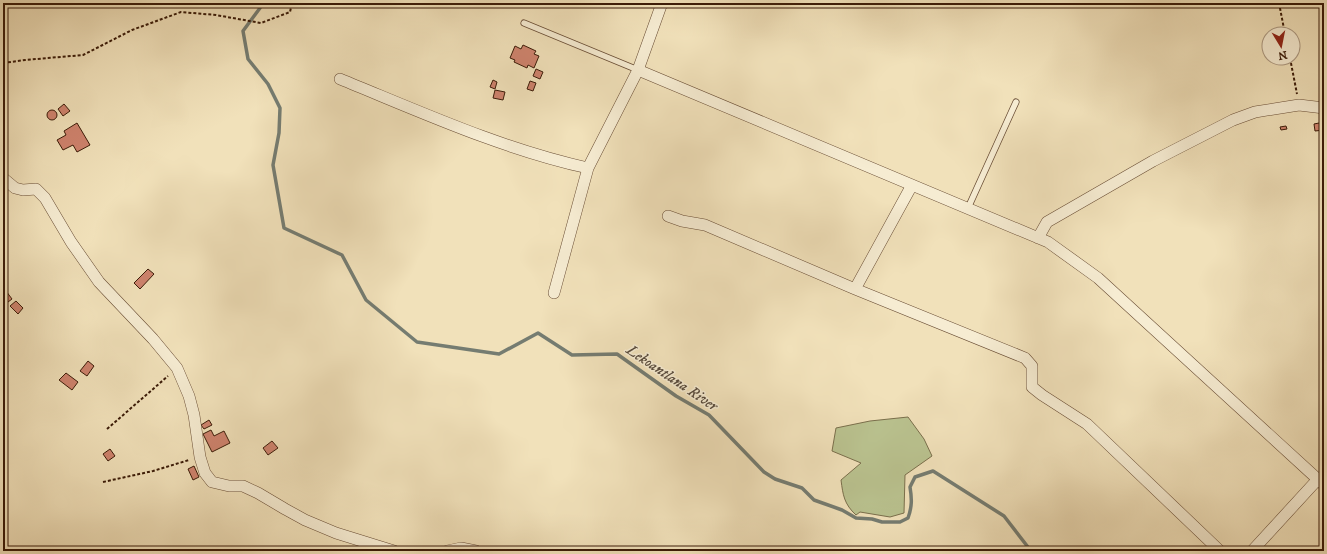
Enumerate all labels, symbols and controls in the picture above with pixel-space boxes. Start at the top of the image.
north arrow [1261,26,1301,66]
text: N [1277,47,1288,63]
water label: Lekoantlana River [622,340,723,416]

